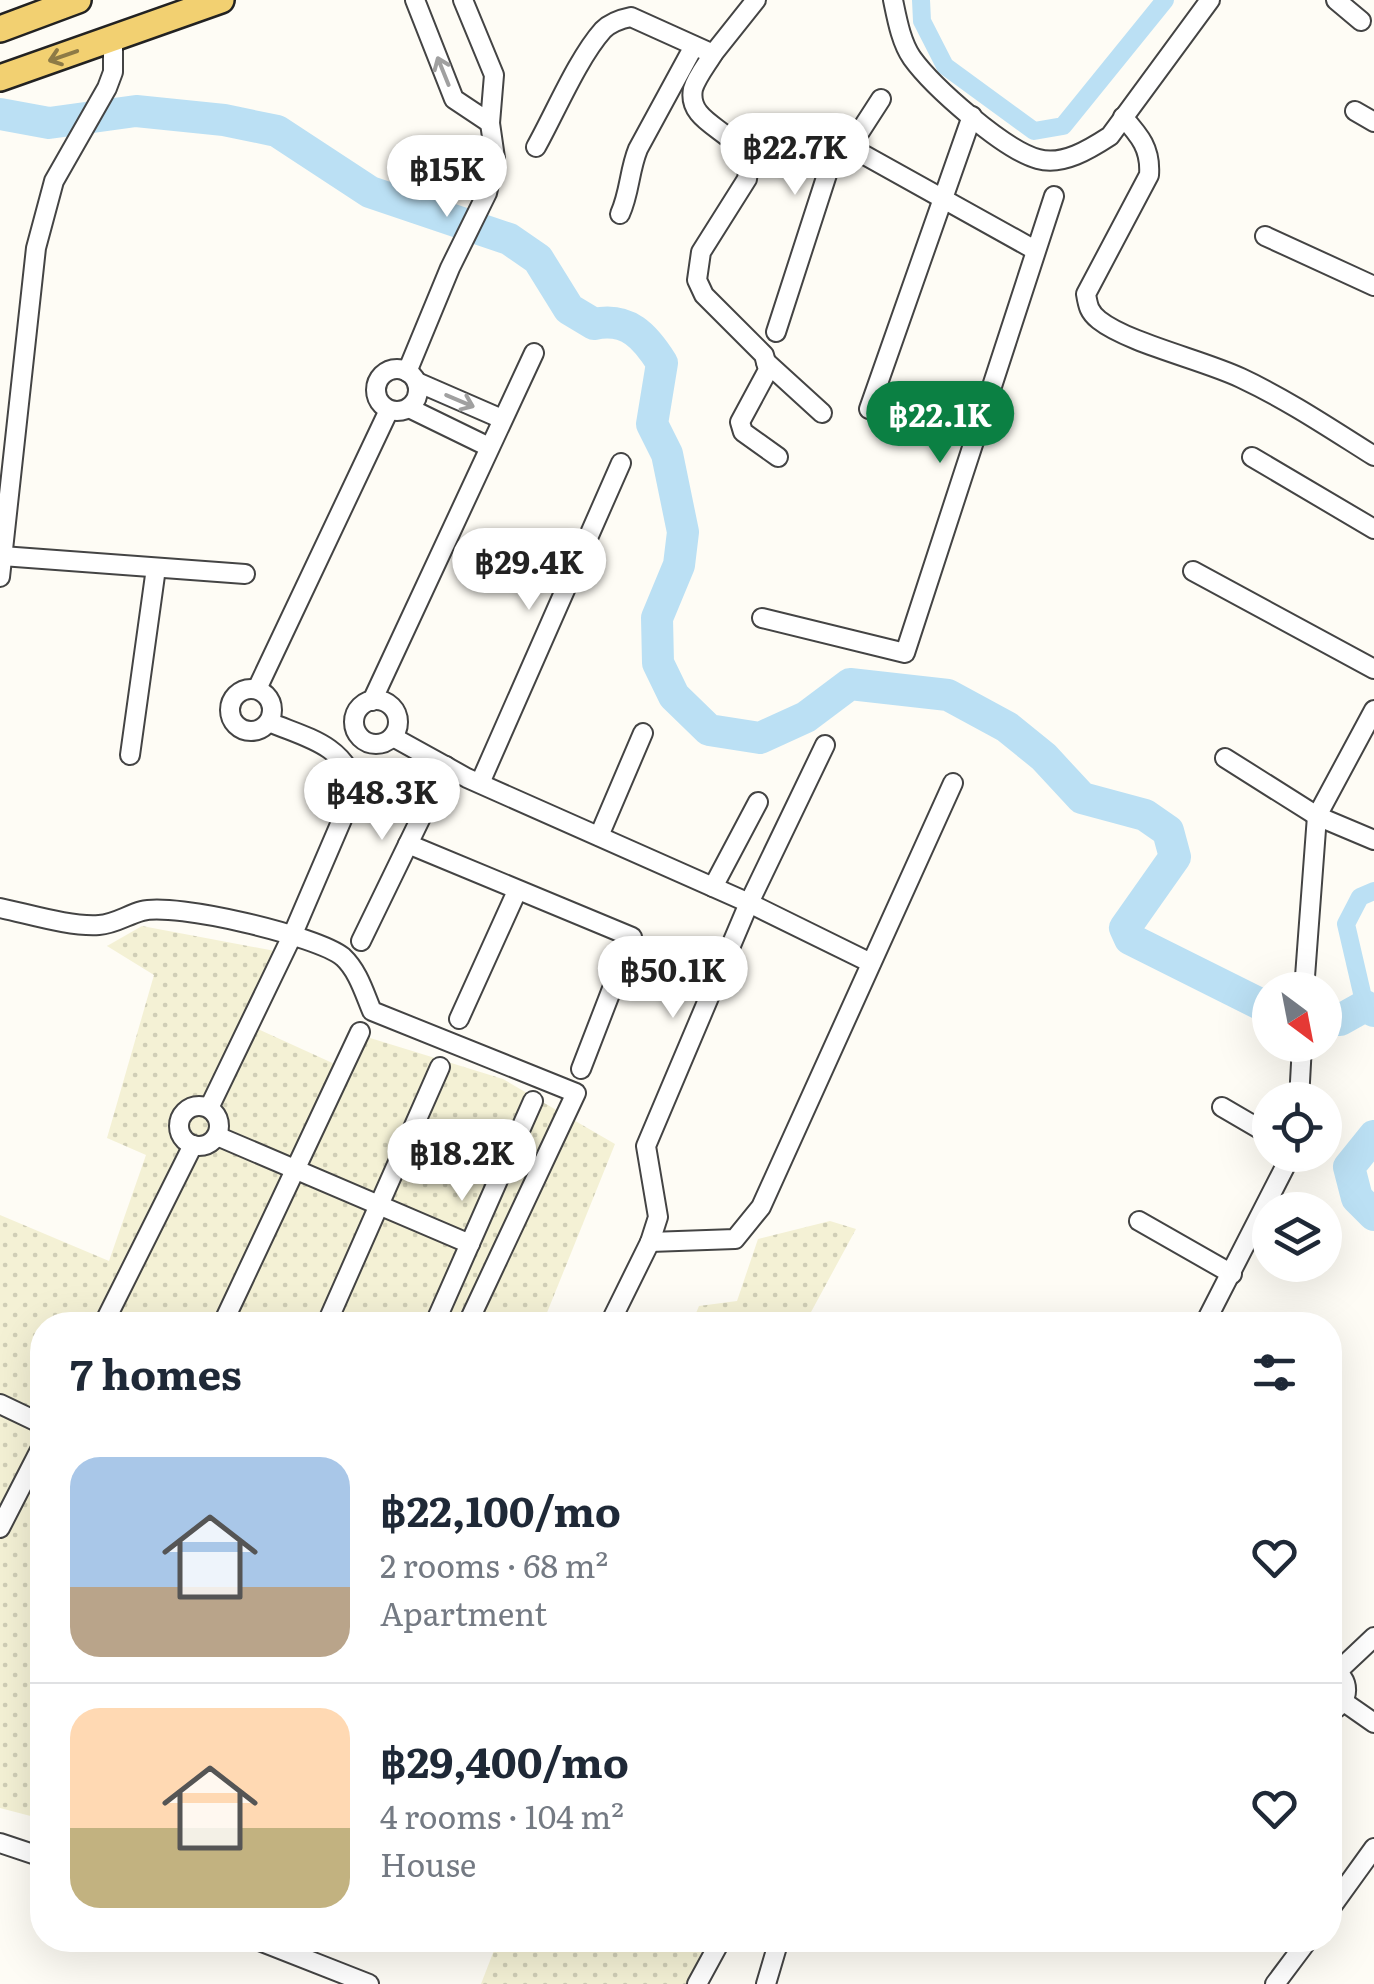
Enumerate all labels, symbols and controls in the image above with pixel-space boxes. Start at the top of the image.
one-way arrow [47,49,79,67]
one-way arrow [433,56,451,87]
pin: ฿22.7K [714,113,876,198]
text: ฿22.7K [742,121,848,169]
pin: ฿15K [388,135,506,220]
text: ฿15K [409,143,485,191]
pin: ฿22.1K [859,381,1021,466]
text: ฿22.1K [888,389,992,437]
one-way arrow [444,393,475,411]
pin: ฿29.4K [448,528,610,613]
text: ฿29.4K [474,536,584,584]
pin: ฿48.3K [301,758,463,843]
text: ฿48.3K [326,766,438,814]
pin: ฿50.1K [592,936,754,1021]
text: ฿50.1K [620,944,726,992]
north arrow [1252,972,1342,1062]
map controls [1252,972,1342,1282]
button: locate [1252,1082,1342,1172]
pin: ฿18.2K [381,1119,543,1204]
text: ฿18.2K [409,1127,515,1175]
button: layers [1252,1192,1342,1282]
text: 7 homes [70,1341,242,1403]
icon: filters [1247,1345,1302,1400]
text: ฿22,100/mo [380,1478,621,1540]
icon: home [150,1497,270,1617]
icon: heart [1247,1530,1302,1585]
text: 2 rooms · 68 m² [380,1540,608,1588]
text: Apartment [380,1588,547,1636]
text: ฿29,400/mo [380,1729,629,1791]
icon: home [150,1748,270,1868]
icon: heart [1247,1781,1302,1836]
text: 4 rooms · 104 m² [380,1791,624,1839]
text: House [380,1839,476,1887]

